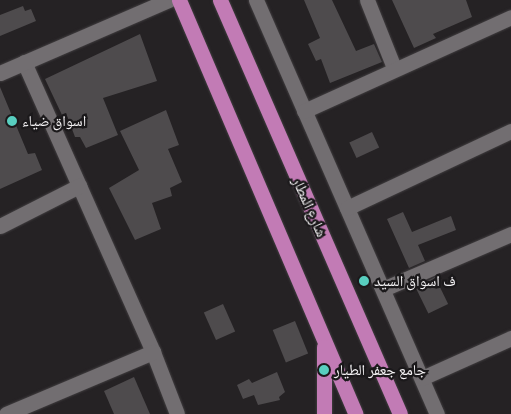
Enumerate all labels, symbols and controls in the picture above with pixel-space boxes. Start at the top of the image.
place label: اسواق ضياء [22,112,86,130]
marker: اسواق ضياء [6,115,18,127]
street label: شارع المطار [289,174,331,240]
place label: ف اسواق السيد [374,272,456,290]
marker: ف اسواق السيد [358,275,370,287]
place label: جامع جعفر الطيار [334,361,426,379]
marker: جامع جعفر الطيار [318,364,330,376]

